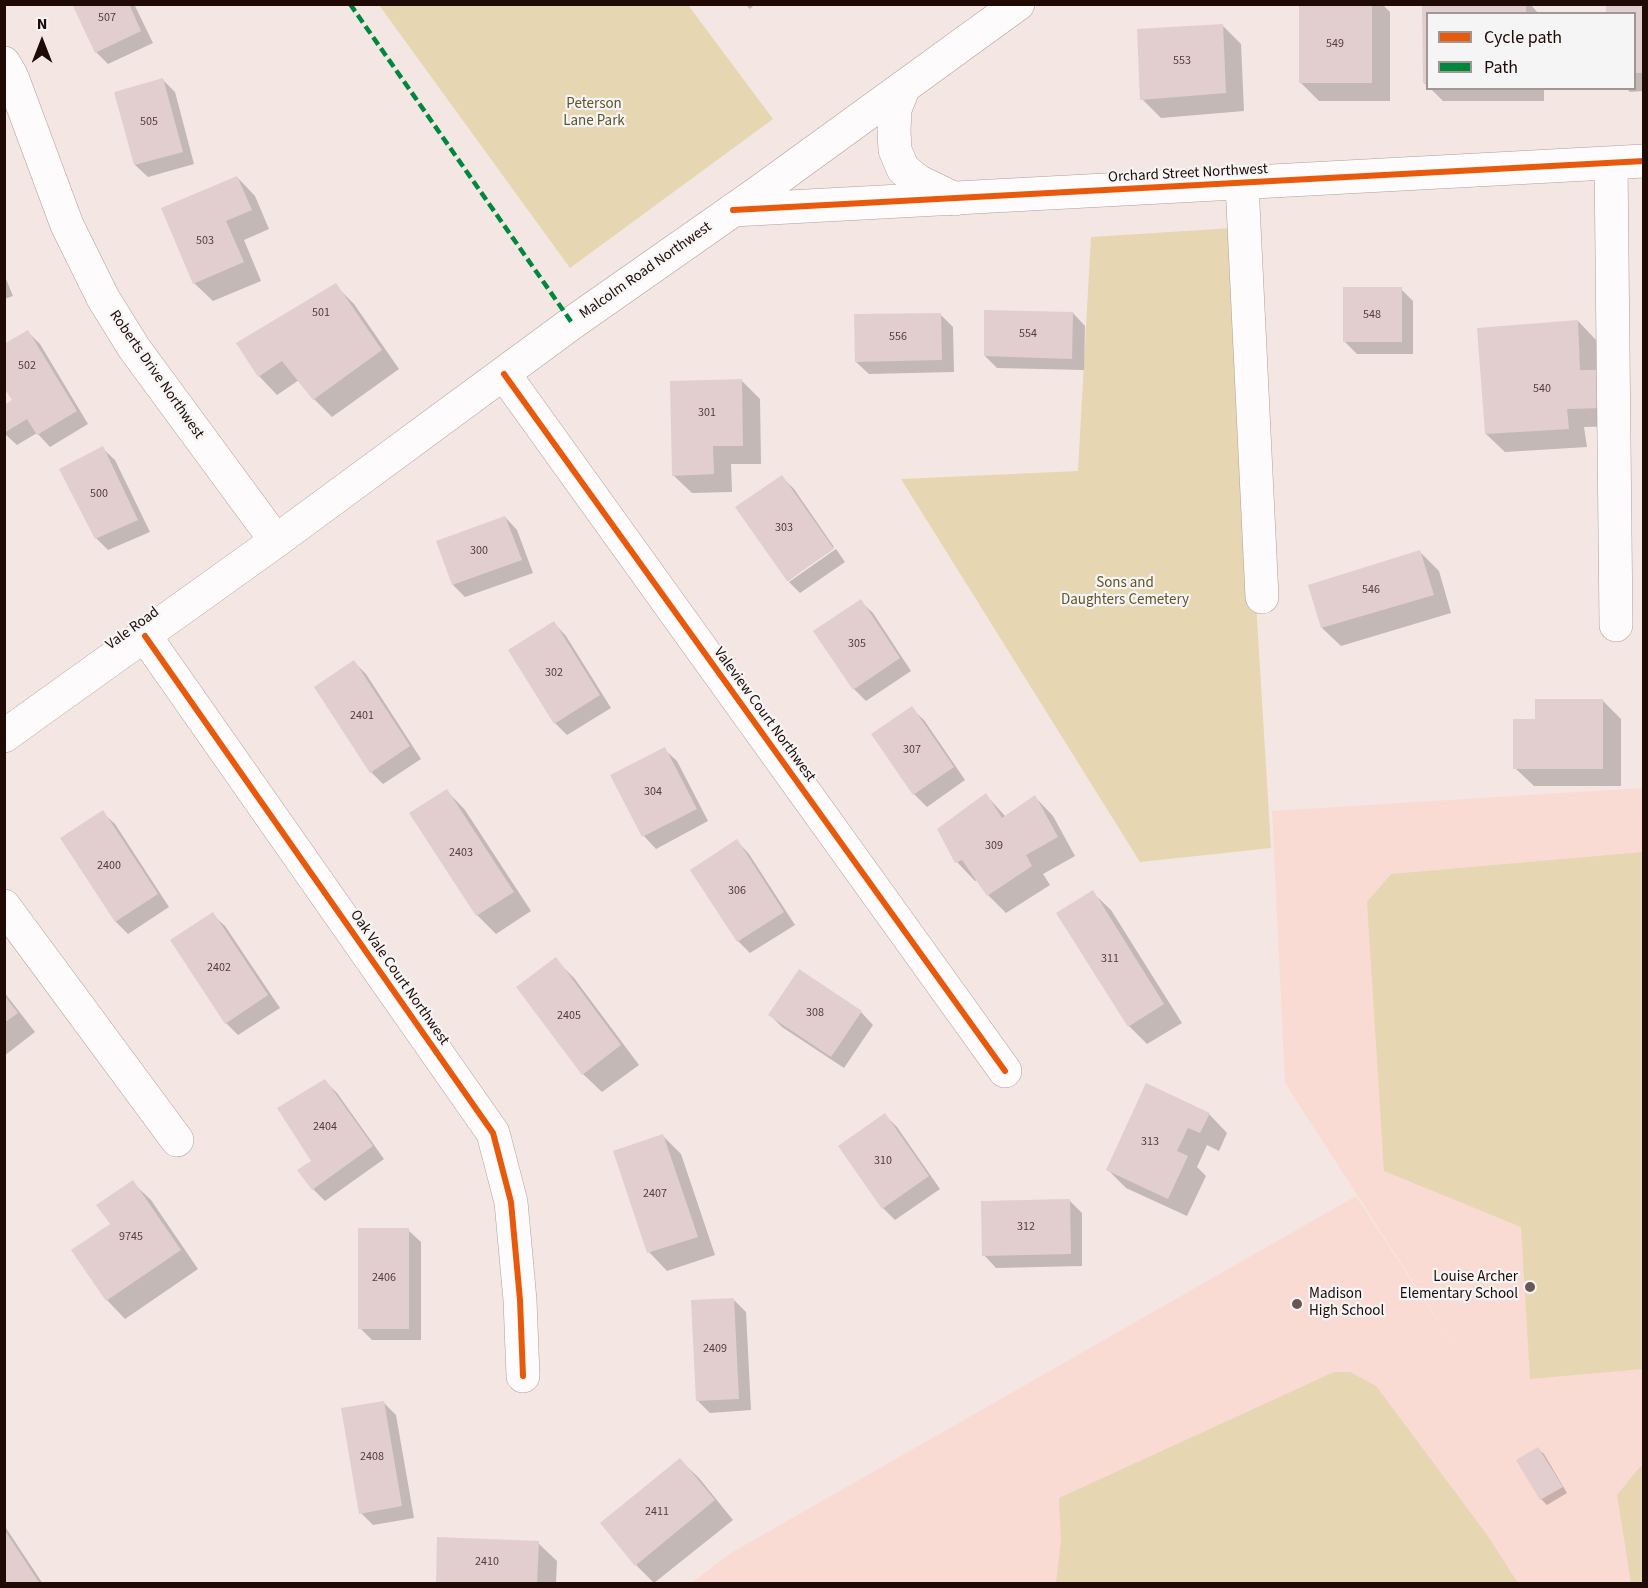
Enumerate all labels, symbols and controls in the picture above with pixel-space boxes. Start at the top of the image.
house number: 507 [98,11,116,25]
north arrow [12,12,72,72]
legend [1426,12,1636,90]
text: N [37,13,47,35]
text: Cycle path [1484,25,1562,50]
house number: 549 [1326,37,1344,51]
house number: 553 [1173,54,1191,68]
text: Path [1484,55,1518,80]
park label: Peterson Lane Park [563,96,625,131]
house number: 505 [140,115,158,129]
street label: Orchard Street Northwest [1108,161,1268,187]
street label: Malcolm Road Northwest [577,219,715,323]
house number: 503 [196,234,214,248]
house number: 501 [312,306,330,320]
street label: Roberts Drive Northwest [105,307,207,443]
house number: 548 [1363,308,1381,322]
house number: 554 [1019,327,1037,341]
house number: 556 [889,330,907,344]
house number: 502 [18,359,36,373]
house number: 540 [1533,382,1551,396]
house number: 301 [698,406,716,420]
house number: 500 [90,487,108,501]
house number: 303 [775,521,793,535]
house number: 300 [470,544,488,558]
park label: Sons and Daughters Cemetery [1061,575,1189,610]
house number: 546 [1362,583,1380,597]
street label: Vale Road [103,604,163,654]
house number: 305 [848,637,866,651]
street label: Valeview Court Northwest [709,644,819,786]
house number: 302 [545,666,563,680]
house number: 2401 [350,709,374,723]
house number: 307 [903,743,921,757]
house number: 304 [644,785,662,799]
house number: 309 [985,839,1003,853]
house number: 2403 [449,846,473,860]
house number: 2400 [97,859,121,873]
house number: 306 [728,884,746,898]
street label: Oak Vale Court Northwest [346,907,452,1049]
house number: 311 [1101,952,1119,966]
house number: 2402 [207,961,231,975]
house number: 308 [806,1006,824,1020]
house number: 2405 [557,1009,581,1023]
house number: 2404 [313,1120,337,1134]
house number: 313 [1141,1135,1159,1149]
house number: 310 [874,1154,892,1168]
house number: 2407 [643,1187,667,1201]
house number: 312 [1017,1220,1035,1234]
house number: 9745 [119,1230,143,1244]
place label: Louise Archer Elementary School [1400,1269,1518,1304]
house number: 2406 [372,1271,396,1285]
marker: Louise Archer Elementary School [1523,1280,1537,1294]
place label: Madison High School [1309,1286,1384,1321]
marker: Madison High School [1290,1297,1304,1311]
house number: 2409 [703,1342,727,1356]
house number: 2408 [360,1450,384,1464]
house number: 2411 [645,1505,669,1519]
house number: 2410 [475,1555,499,1569]

